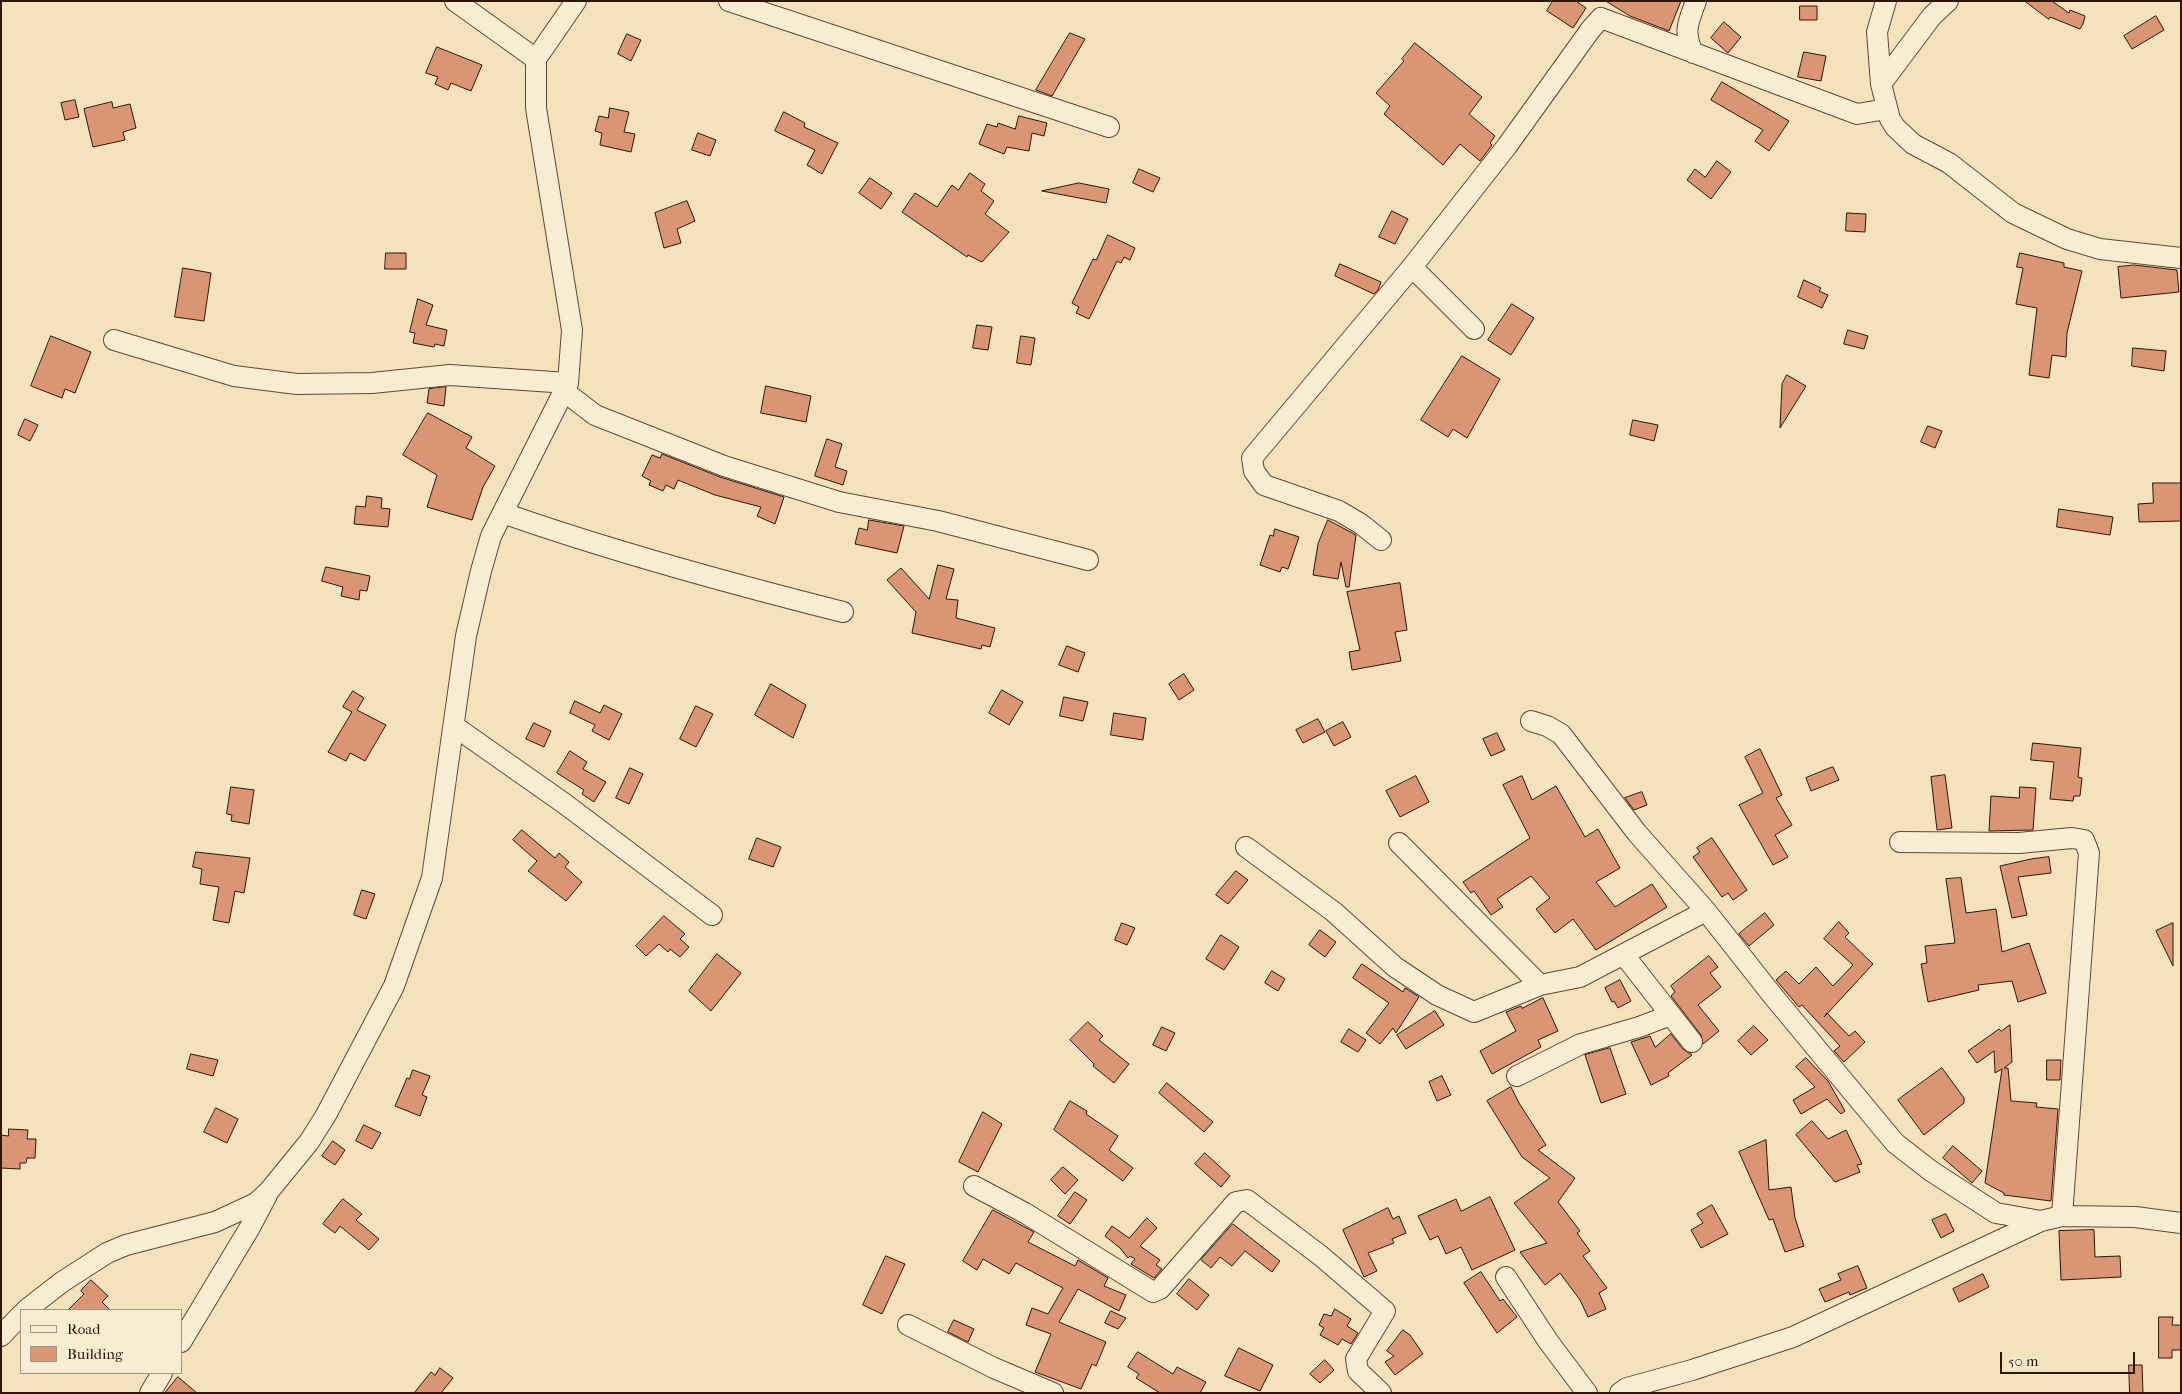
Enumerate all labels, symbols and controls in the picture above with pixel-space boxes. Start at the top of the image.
legend [20,1309,182,1374]
text: Road [67,1320,100,1338]
scale bar [2002,1342,2137,1374]
text: Building [67,1345,123,1363]
text: 50 m [2008,1352,2038,1370]

